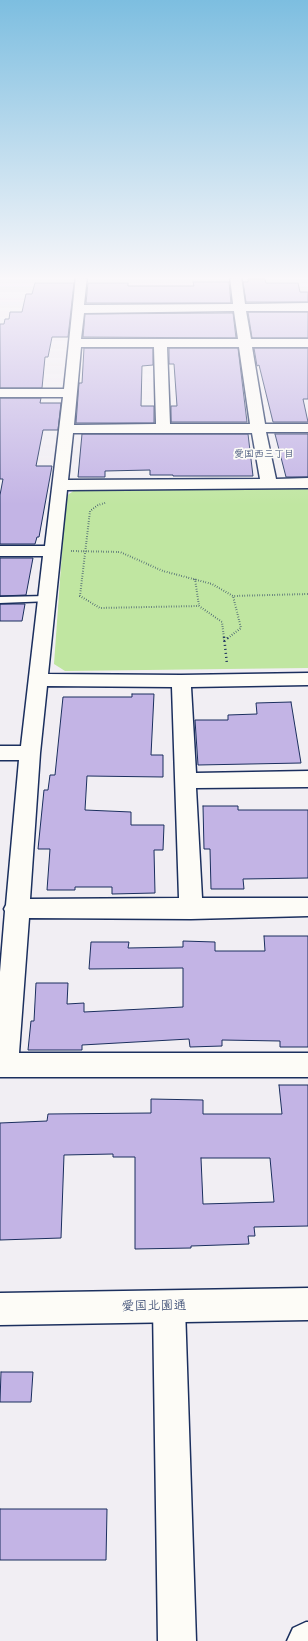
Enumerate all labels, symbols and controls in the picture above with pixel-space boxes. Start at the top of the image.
district label: 愛国西三丁目 [234,449,294,461]
street label: 愛国北園通 [121,1299,187,1315]

